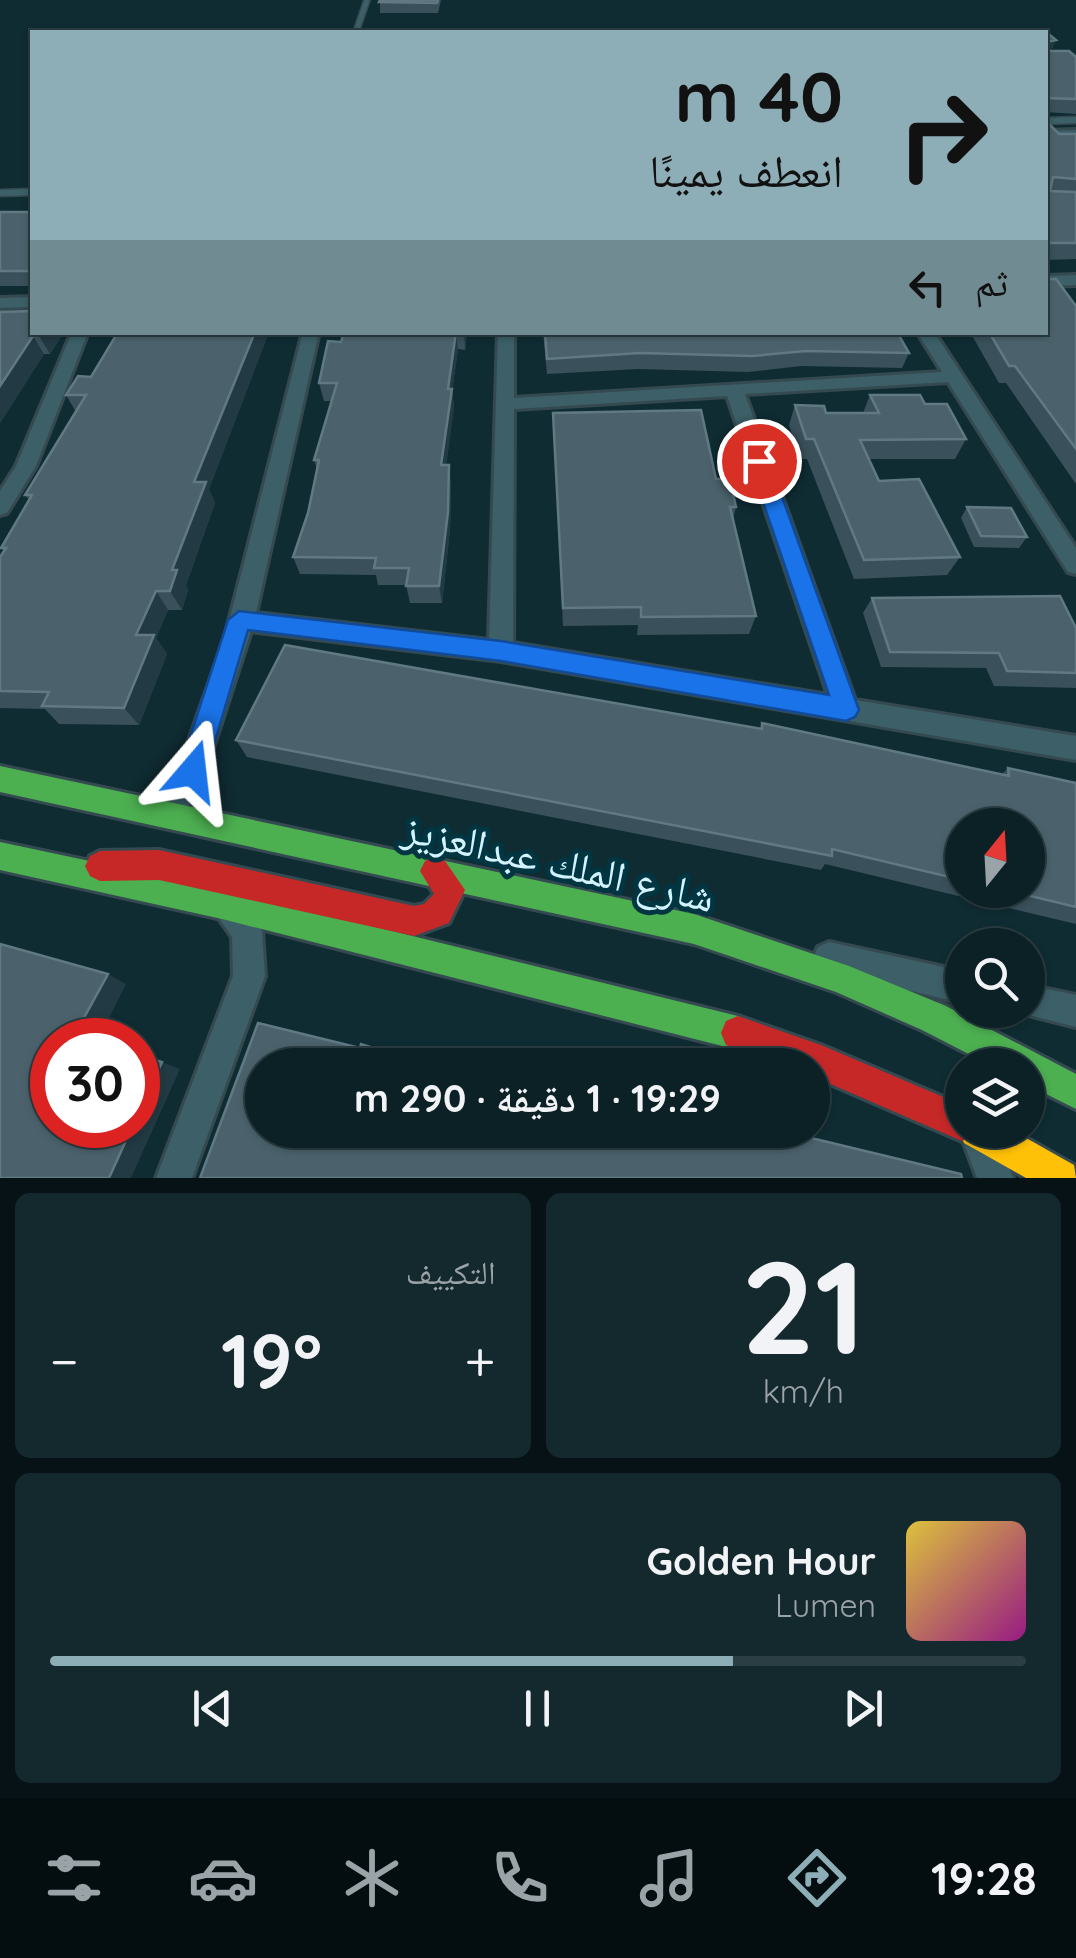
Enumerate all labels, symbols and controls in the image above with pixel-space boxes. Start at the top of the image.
text: 40 m [675,52,843,140]
icon: right [878,70,1008,200]
text: انعطف يمينًا [649,142,843,198]
text: ثم [975,258,1008,306]
icon: left [900,260,955,315]
pin [717,419,802,504]
icon: arrive [732,434,787,489]
position arrow [141,719,245,823]
street label: شارع الملك عبدالعزيز [397,800,720,924]
north arrow [945,808,1045,908]
map controls [945,808,1045,1148]
button: search [945,928,1045,1028]
speed limit sign: 30 [30,1018,160,1148]
button: layers [945,1048,1045,1148]
text: 19:29 · 1 دقيقة · 290 m [354,1074,721,1122]
text: 21 [741,1224,866,1387]
text: التكييف [406,1252,496,1292]
text: 19° [221,1313,322,1407]
text: − [50,1326,79,1395]
text: + [465,1326,496,1395]
text: km/h [763,1371,844,1411]
text: Golden Hour [647,1537,876,1585]
text: Lumen [775,1585,876,1625]
icon: previous [185,1681,240,1736]
icon: pause [510,1681,565,1736]
icon: next [836,1681,891,1736]
icon: filters [39,1843,109,1913]
icon: car [188,1843,258,1913]
icon: climate [337,1843,407,1913]
icon: phone [485,1843,555,1913]
icon: music [634,1843,704,1913]
icon: directions [782,1843,852,1913]
text: 19:28 [931,1850,1037,1906]

